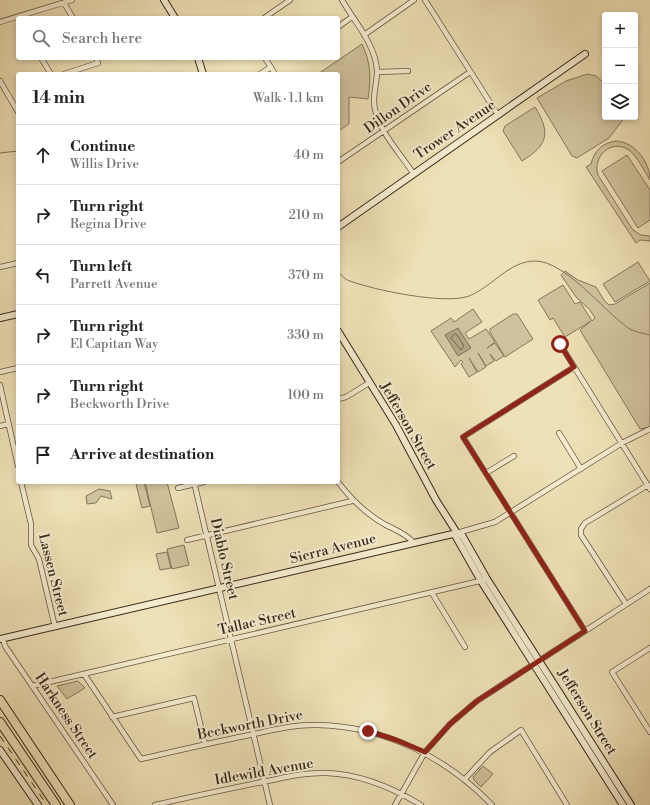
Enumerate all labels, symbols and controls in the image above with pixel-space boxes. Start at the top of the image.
map controls [602,12,638,120]
button: + [602,12,638,48]
search box [16,16,340,60]
icon: search [30,27,52,49]
text: Search here [62,29,142,48]
button: − [602,48,638,84]
street label: Dillon Drive [361,78,435,138]
button: layers [602,84,638,120]
text: 14 min [32,87,85,109]
text: Walk · 1.1 km [253,90,324,106]
street label: Trower Avenue [411,96,499,164]
text: Continue [70,137,135,156]
icon: ahead [32,144,54,166]
text: 40 m [294,147,324,163]
text: Willis Drive [70,156,139,172]
text: Turn right [70,197,144,216]
icon: right [32,204,54,226]
text: 210 m [289,207,324,223]
text: Regina Drive [70,216,147,232]
text: Turn left [70,257,132,276]
icon: left [32,264,54,286]
text: 370 m [288,267,324,283]
text: Parrett Avenue [70,276,157,292]
text: Turn right [70,317,144,336]
icon: right [32,324,54,346]
text: 330 m [287,327,324,343]
route start [551,335,569,353]
text: El Capitan Way [70,336,158,352]
text: Turn right [70,377,144,396]
street label: Jefferson Street [375,378,440,473]
icon: right [32,384,54,406]
text: 100 m [288,387,324,403]
text: Beckworth Drive [70,396,169,412]
icon: arrive [32,444,54,466]
text: Arrive at destination [70,445,214,464]
street label: Diablo Street [206,516,242,602]
street label: Sierra Avenue [288,530,378,568]
street label: Lassen Street [34,532,72,618]
street label: Tallac Street [216,604,298,640]
street label: Jefferson Street [553,665,621,758]
street label: Harkness Street [31,669,101,763]
street label: Beckworth Drive [195,706,304,744]
route end [359,722,377,740]
street label: Idlewild Avenue [213,754,315,790]

